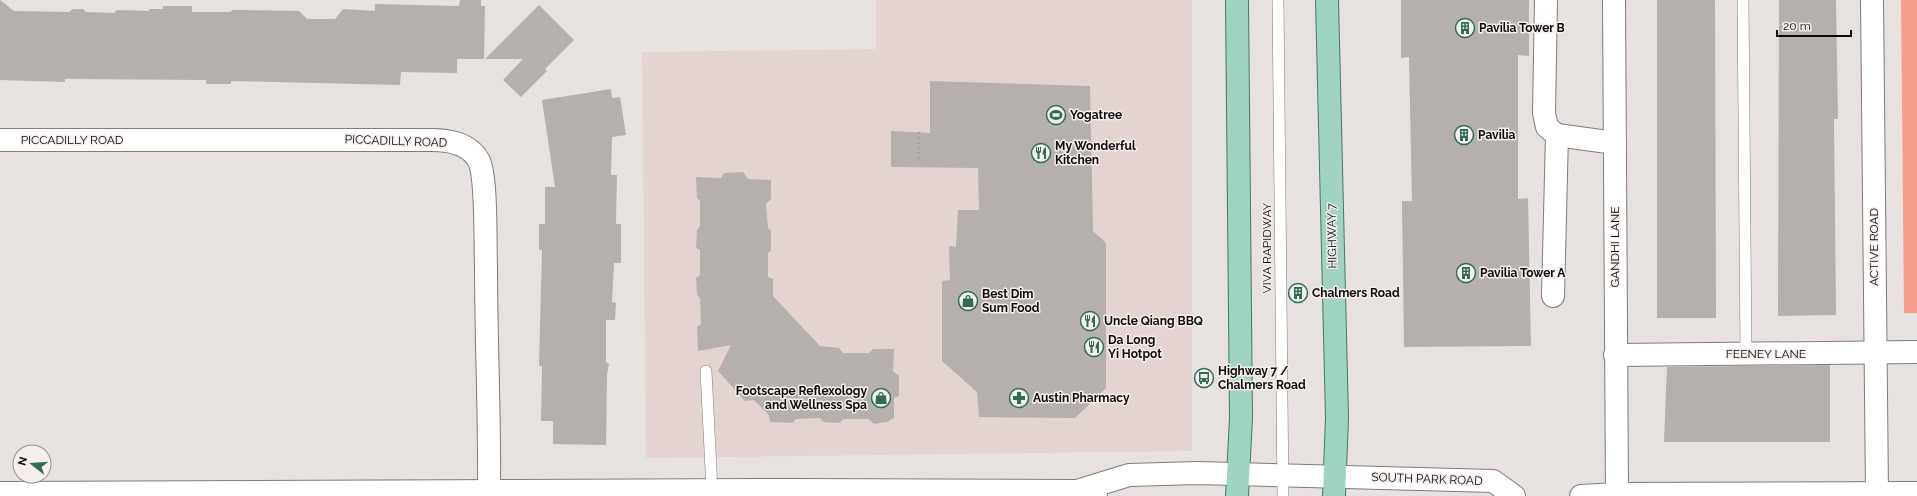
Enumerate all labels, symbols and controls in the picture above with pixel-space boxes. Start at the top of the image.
scale bar [1777,12,1851,38]
building icon: Pavilia Tower B [1454,17,1476,39]
text: 20 m [1783,19,1811,33]
place label: Pavilia Tower B [1479,21,1565,35]
sports icon: Yogatree [1045,104,1067,126]
place label: Yogatree [1070,108,1122,122]
building icon: Pavilia [1453,124,1475,146]
place label: Pavilia [1478,128,1516,142]
street label: PICCADILLY ROAD [344,132,448,150]
street label: PICCADILLY ROAD [21,133,124,147]
place label: My Wonderful Kitchen [1055,139,1136,167]
restaurant icon: My Wonderful Kitchen [1030,142,1052,164]
street label: VIVA RAPIDWAY [1260,202,1274,293]
street label: HIGHWAY 7 [1324,203,1340,269]
street label: GANDHI LANE [1608,206,1622,288]
street label: ACTIVE ROAD [1867,208,1881,286]
building icon: Pavilia Tower A [1455,262,1477,284]
place label: Pavilia Tower A [1480,266,1566,280]
building icon: Chalmers Road [1287,282,1309,304]
place label: Chalmers Road [1312,286,1400,300]
place label: Best Dim Sum Food [982,287,1040,315]
shop icon: Best Dim Sum Food [957,290,979,312]
restaurant icon: Uncle Qiang BBQ [1079,310,1101,332]
place label: Uncle Qiang BBQ [1104,314,1203,328]
place label: Da Long Yi Hotpot [1108,333,1162,361]
restaurant icon: Da Long Yi Hotpot [1083,336,1105,358]
street label: FEENEY LANE [1726,347,1806,361]
place label: Highway 7 / Chalmers Road [1218,364,1306,392]
bus stop icon: Highway 7 / Chalmers Road [1193,367,1215,389]
place label: Footscape Reflexology and Wellness Spa [736,384,867,412]
shop icon: Footscape Reflexology and Wellness Spa [870,387,892,409]
pharmacy icon: Austin Pharmacy [1008,387,1030,409]
place label: Austin Pharmacy [1033,391,1130,405]
north arrow [12,444,52,484]
text: N [15,455,30,467]
street label: SOUTH PARK ROAD [1371,470,1483,488]

